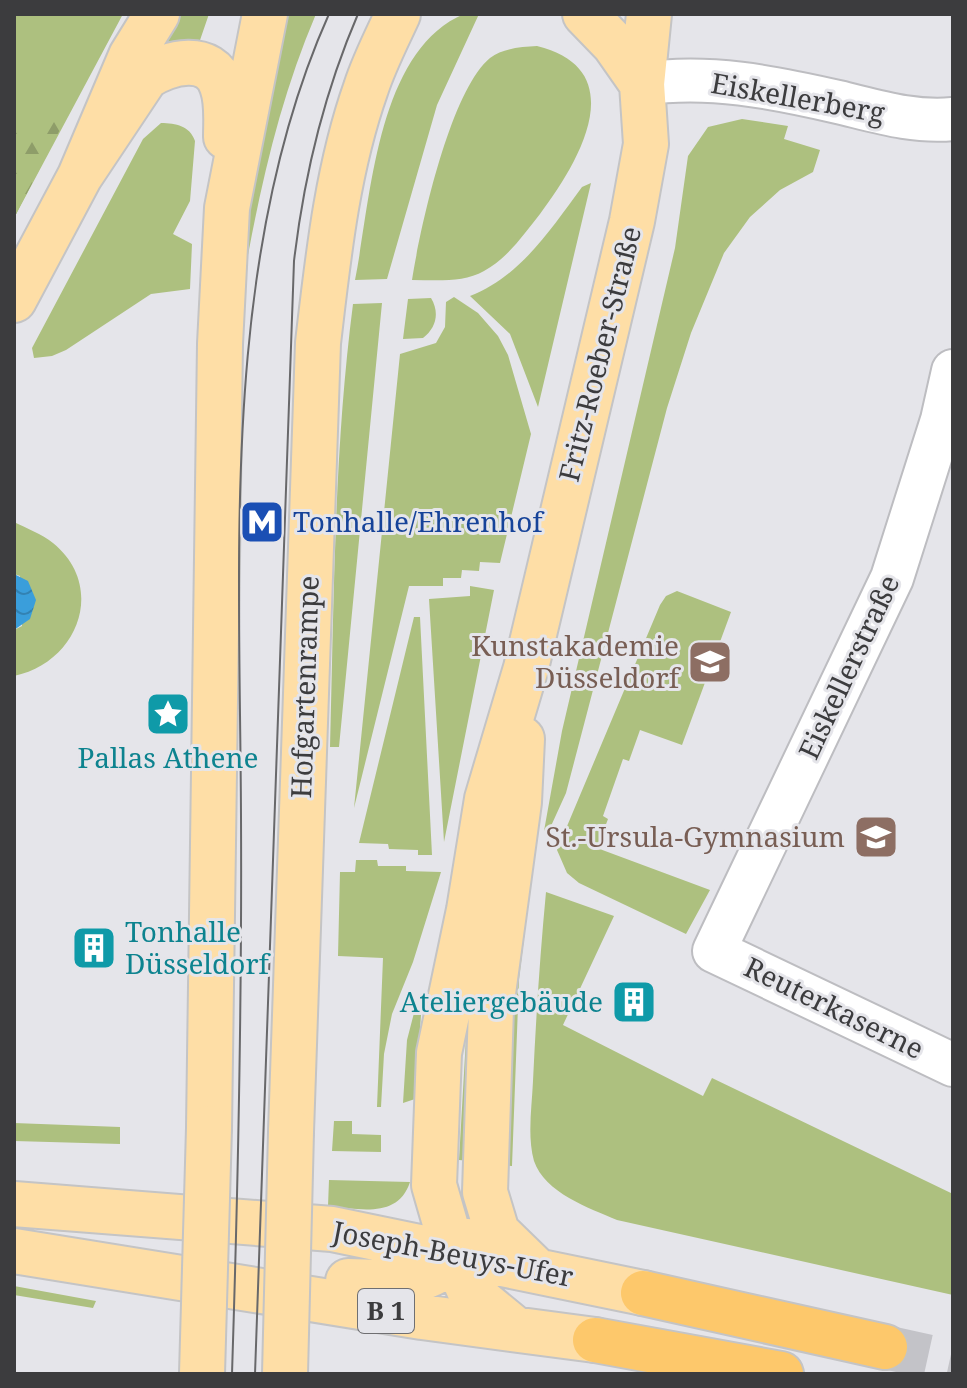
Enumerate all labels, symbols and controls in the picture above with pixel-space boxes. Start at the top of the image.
street label: Eiskellerberg [708,63,888,131]
street label: Fritz-Roeber-Straße [549,222,649,485]
metro station icon: Tonhalle/Ehrenhof [238,498,286,546]
place label: Tonhalle/Ehrenhof [293,502,545,540]
street label: Eiskellerstraße [789,568,907,765]
street label: Hofgartenrampe [281,575,327,799]
place label: Kunstakademie Düsseldorf [471,626,682,696]
school or university icon: Kunstakademie Düsseldorf [686,638,734,686]
place icon: Pallas Athene [144,690,192,738]
place label: Pallas Athene [77,738,259,776]
school or university icon: St.-Ursula-Gymnasium [852,813,900,861]
place label: St.-Ursula-Gymnasium [546,817,845,855]
place label: Tonhalle Düsseldorf [125,912,272,982]
building icon: Tonhalle Düsseldorf [70,924,118,972]
street label: Reuterkaserne [738,947,930,1067]
building icon: Ateliergebäude [610,978,658,1026]
place label: Ateliergebäude [400,982,603,1020]
street label: Joseph-Beuys-Ufer [329,1211,577,1295]
road number: B 1 [358,1289,414,1333]

